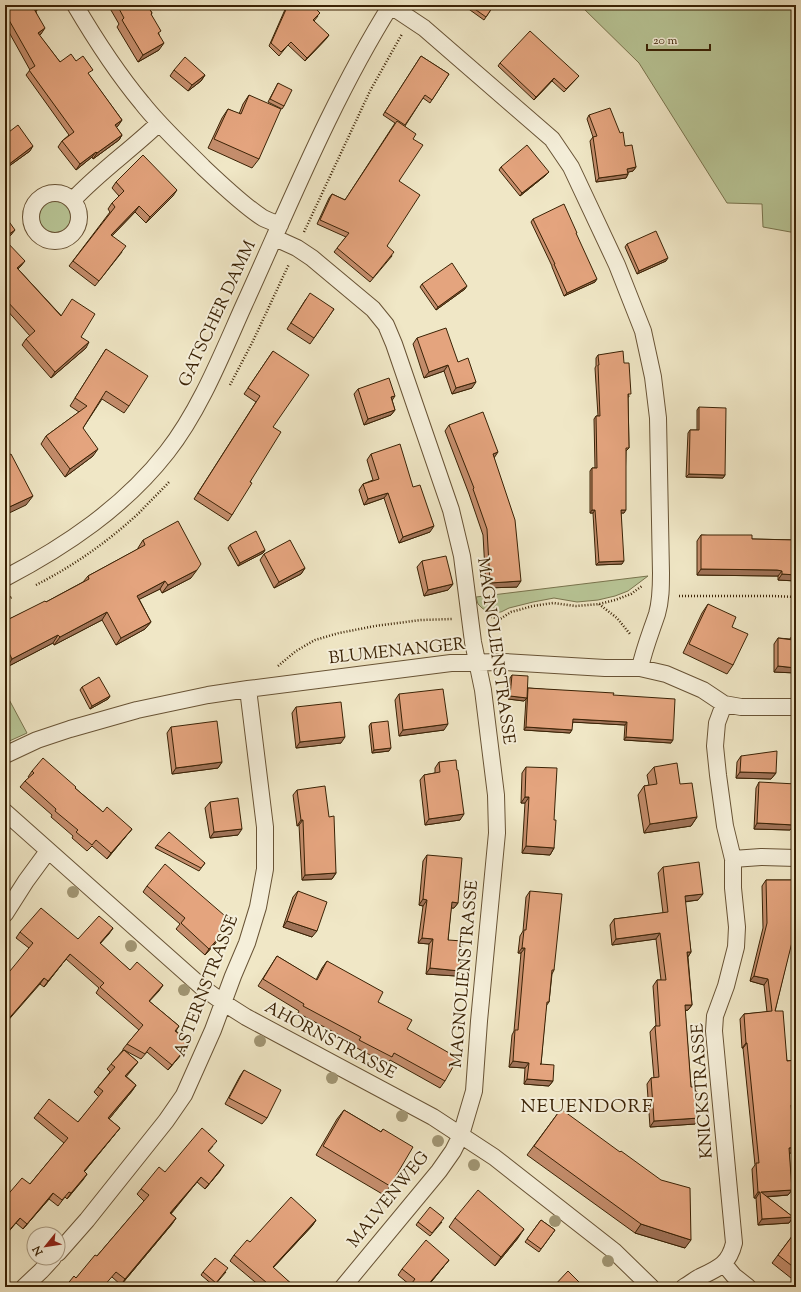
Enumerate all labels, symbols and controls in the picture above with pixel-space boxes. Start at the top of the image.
scale bar [647,26,710,52]
text: 20 m [653,32,678,50]
street label: GATSCHER DAMM [173,236,263,391]
street label: MAGNOLIENSTRASSE [470,556,520,746]
street label: BLUMENANGER [327,633,467,671]
street label: MAGNOLIENSTRASSE [445,879,485,1069]
street label: ASTERNSTRASSE [169,912,245,1060]
street label: AHORNSTRASSE [260,996,400,1086]
street label: KNICKSTRASSE [686,1023,720,1159]
district label: NEUENDORF [520,1094,654,1121]
street label: MALVENWEG [342,1146,436,1253]
north arrow [26,1226,66,1266]
text: N [29,1243,48,1259]

